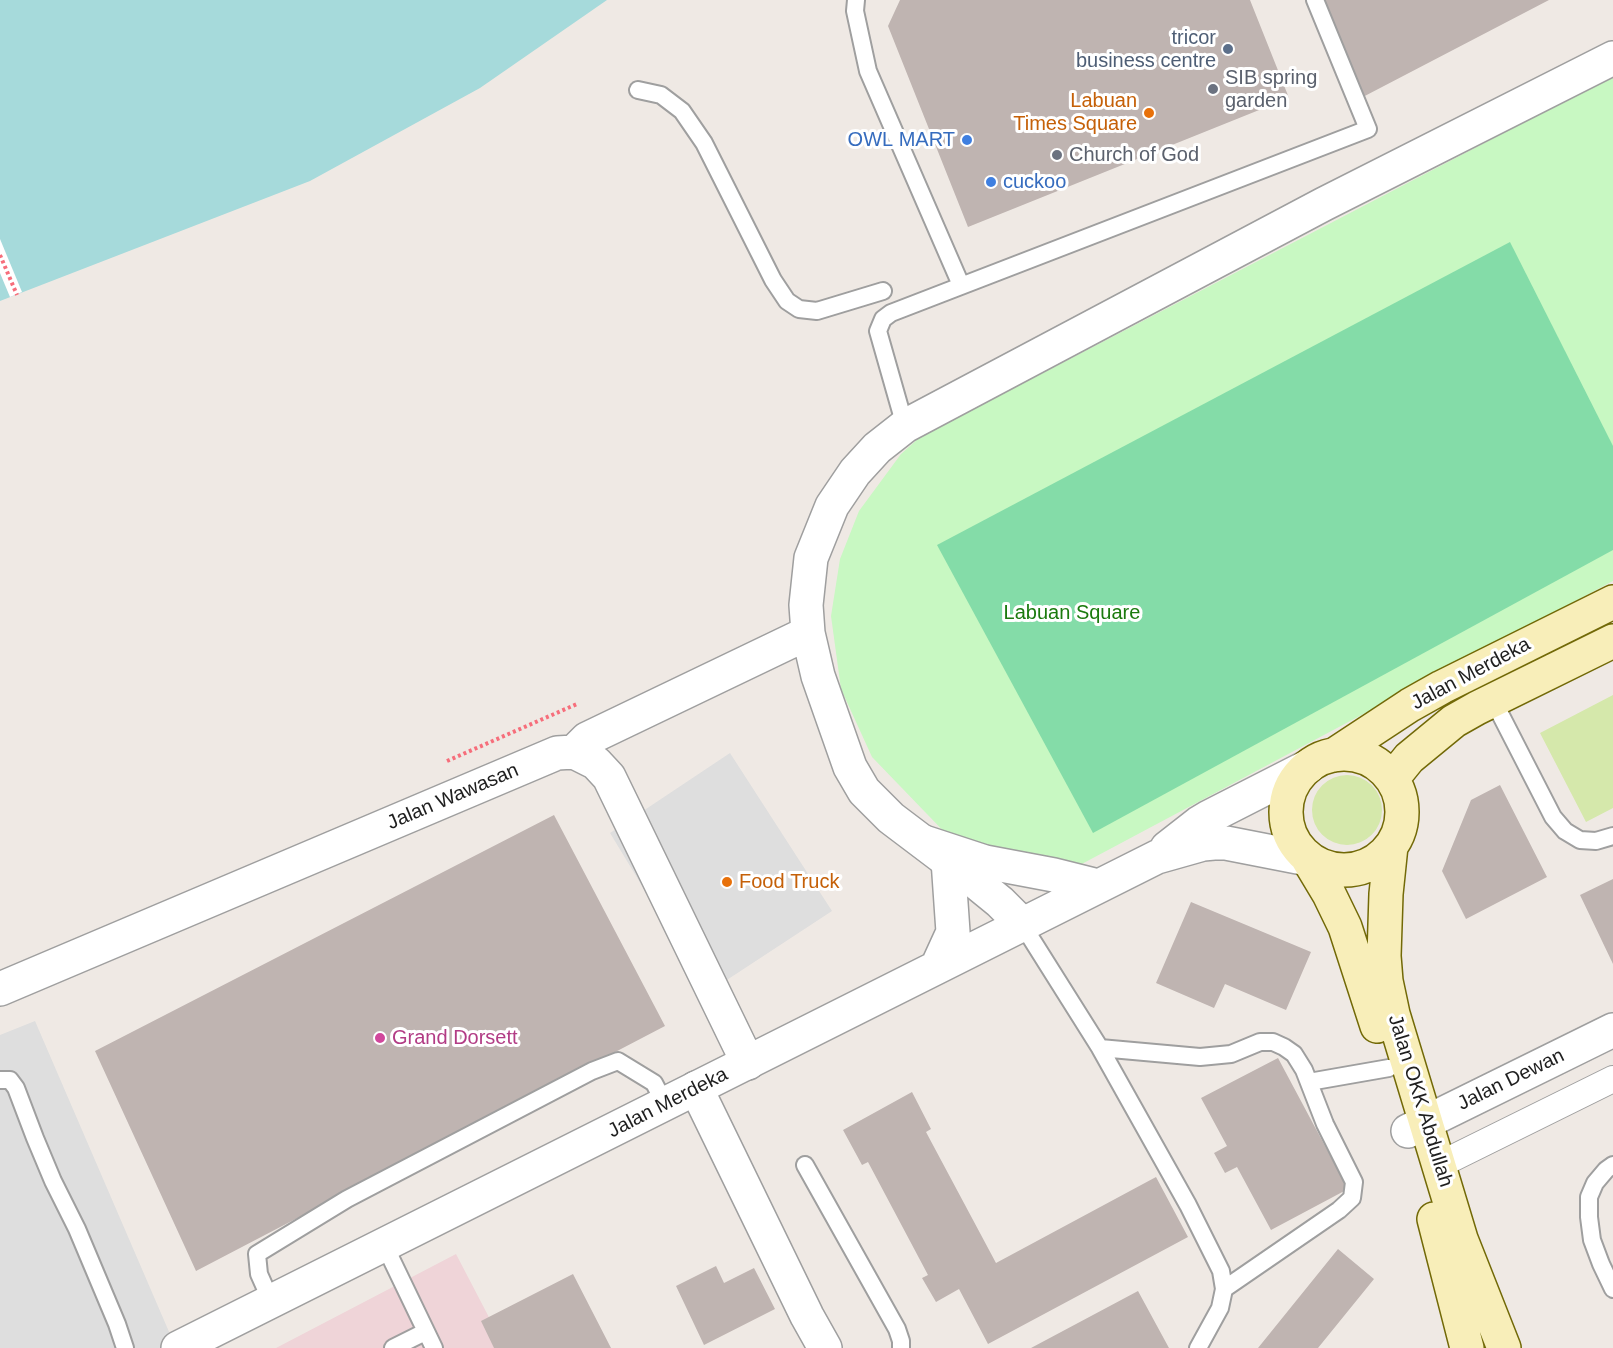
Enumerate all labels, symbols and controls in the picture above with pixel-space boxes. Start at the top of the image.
place label: tricor business centre [1076,26,1216,73]
marker: tricor business centre [1221,42,1235,56]
place label: SIB spring garden [1225,66,1317,113]
marker: SIB spring garden [1206,82,1220,96]
place label: Labuan Times Square [1013,89,1137,136]
marker: Labuan Times Square [1142,106,1156,120]
place label: OWL MART [848,128,955,152]
marker: OWL MART [960,133,974,147]
place label: Church of God [1069,143,1199,167]
marker: Church of God [1050,148,1064,162]
place label: cuckoo [1003,170,1066,194]
marker: cuckoo [984,175,998,189]
park label: Labuan Square [1004,601,1140,625]
street label: Jalan Merdeka [1407,633,1535,715]
street label: Jalan Wawasan [384,759,522,835]
place label: Food Truck [739,870,839,894]
marker: Food Truck [720,875,734,889]
street label: Jalan OKK Abdullah [1382,1012,1458,1190]
place label: Grand Dorsett [392,1026,518,1050]
marker: Grand Dorsett [373,1031,387,1045]
street label: Jalan Dewan [1454,1044,1568,1116]
street label: Jalan Merdeka [604,1063,732,1143]

